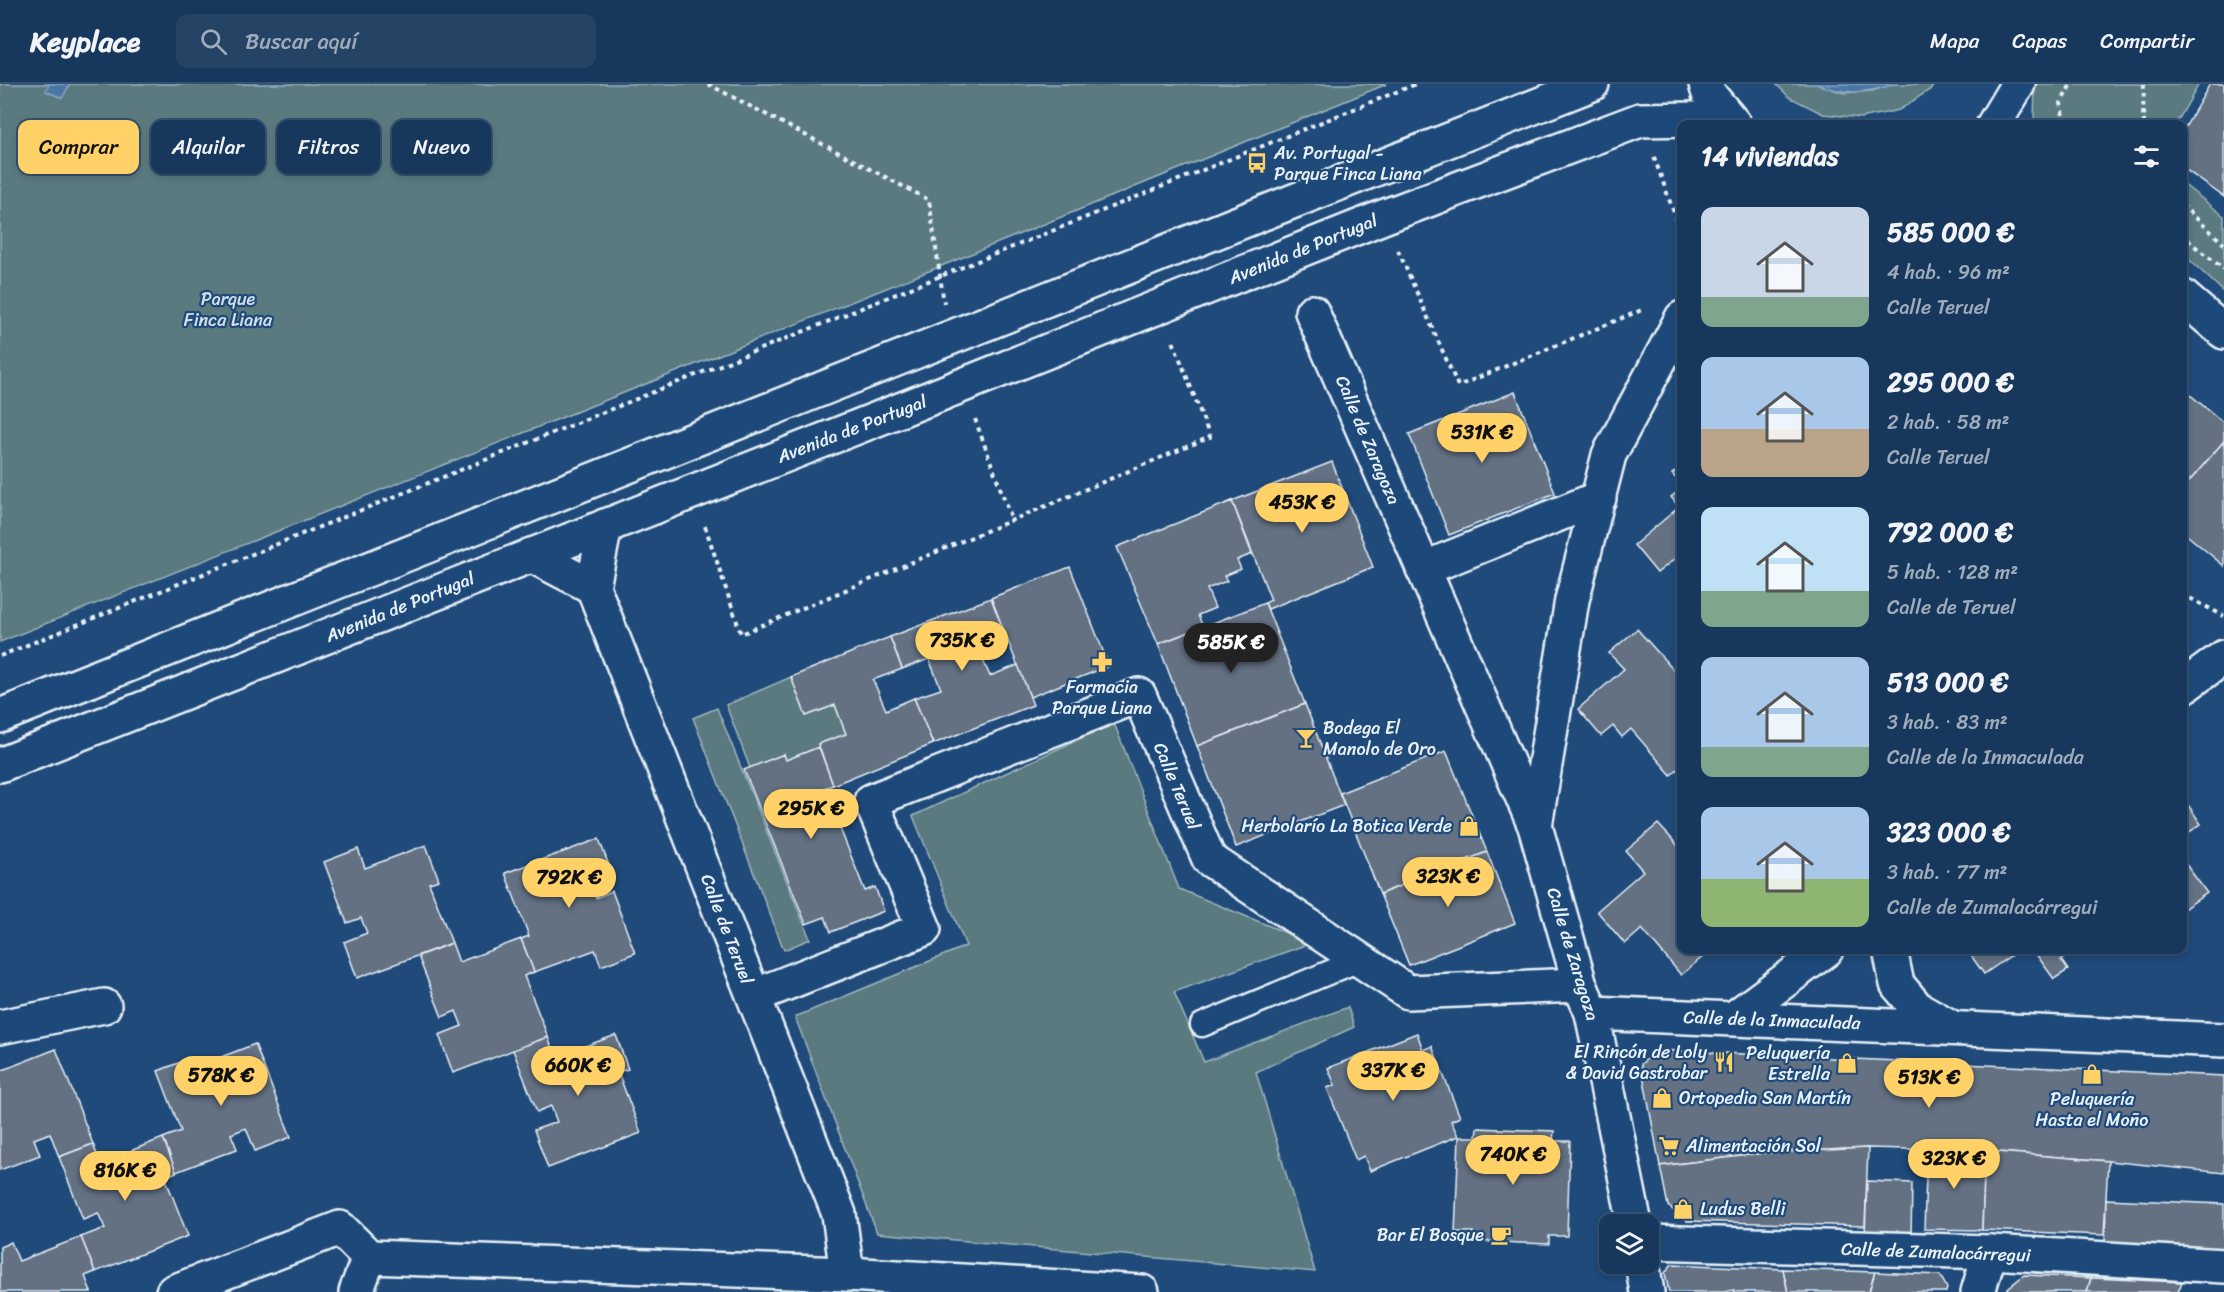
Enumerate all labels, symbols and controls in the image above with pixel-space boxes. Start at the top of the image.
search box [176,14,596,68]
text: Keyplace [30,17,140,66]
text: Buscar aquí [245,22,357,61]
text: Mapa [1930,22,1979,60]
text: Capas [2012,22,2067,60]
text: Compartir [2100,22,2194,60]
icon: search [197,25,230,58]
chip: Comprar [18,120,139,174]
chip: Alquilar [151,120,265,174]
chip: Filtros [277,120,380,174]
chip: Nuevo [392,120,491,174]
text: 14 viviendas [1701,133,1839,179]
place label: Av. Portugal - Parque Finca Liana [1273,137,1422,190]
icon: filters [2130,140,2163,173]
bus stop icon: Av. Portugal - Parque Finca Liana [1245,151,1269,175]
street label: Avenida de Portugal [1223,204,1383,294]
text: 585 000 € [1887,209,2015,255]
icon: home [1749,231,1821,303]
text: 4 hab. · 96 m² [1887,255,2010,290]
park label: Parque Finca Liana [184,283,273,336]
text: Calle Teruel [1887,290,1990,325]
text: 295 000 € [1887,359,2014,405]
street label: Calle de Zaragoza [1326,370,1410,510]
icon: home [1749,381,1821,453]
street label: Avenida de Portugal [771,385,932,473]
text: 2 hab. · 58 m² [1887,405,2009,440]
pin: 531K € [1433,413,1531,464]
text: 531K € [1451,415,1513,450]
text: Calle Teruel [1887,440,1990,475]
pin: 453K € [1253,483,1351,534]
text: 453K € [1269,485,1335,520]
text: 792 000 € [1887,509,2013,555]
icon: home [1749,531,1821,603]
text: 5 hab. · 128 m² [1887,555,2018,590]
street label: Avenida de Portugal [320,562,480,652]
text: Calle de Teruel [1887,590,2016,625]
pin: 735K € [913,621,1011,672]
text: 735K € [929,623,995,658]
pin: 585K € [1182,623,1280,674]
text: 585K € [1197,625,1265,660]
pharmacy icon: Farmacia Parque Liana [1090,650,1114,674]
text: 513 000 € [1887,659,2008,705]
place label: Farmacia Parque Liana [1052,671,1152,724]
icon: home [1749,681,1821,753]
text: 3 hab. · 83 m² [1887,705,2008,740]
place label: Bodega El Manolo de Oro [1323,712,1436,765]
bar icon: Bodega El Manolo de Oro [1294,726,1318,750]
street label: Calle Teruel [1144,737,1210,836]
text: Calle de la Inmaculada [1887,740,2084,775]
pin: 295K € [762,789,860,840]
text: 295K € [778,791,844,826]
text: 323 000 € [1887,809,2011,855]
place label: Herbolarío La Botica Verde [1241,810,1452,842]
shop icon: Herbolarío La Botica Verde [1457,814,1481,838]
icon: home [1749,831,1821,903]
text: 3 hab. · 77 m² [1887,855,2007,890]
pin: 323K € [1399,857,1497,908]
pin: 792K € [520,858,618,909]
text: 323K € [1416,859,1480,894]
text: 792K € [536,860,602,895]
street label: Calle de Teruel [691,869,763,990]
street label: Calle de Zaragoza [1538,883,1608,1025]
text: Calle de Zumalacárregui [1887,890,2098,925]
street label: Calle de la Inmaculada [1683,1001,1862,1039]
place label: El Rincón de Loly & David Gastrobar [1566,1036,1709,1089]
place label: Peluquería Estrella [1746,1037,1831,1090]
pin: 660K € [529,1046,627,1097]
text: 660K € [545,1048,611,1083]
restaurant icon: El Rincón de Loly & David Gastrobar [1712,1050,1736,1074]
pin: 337K € [1344,1051,1442,1102]
shop icon: Peluquería Estrella [1835,1051,1859,1075]
text: 337K € [1361,1053,1425,1088]
pin: 578K € [172,1056,270,1107]
text: 578K € [188,1058,254,1093]
pin: 513K € [1880,1058,1978,1109]
text: 513K € [1898,1060,1960,1095]
shop icon: Peluquería Hasta el Moño [2080,1062,2104,1086]
place label: Ortopedia San Martín [1679,1082,1851,1114]
place label: Peluquería Hasta el Moño [2036,1083,2148,1136]
shop icon: Ortopedia San Martín [1650,1086,1674,1110]
place label: Alimentación Sol [1685,1130,1822,1162]
supermarket icon: Alimentación Sol [1657,1134,1681,1158]
pin: 740K € [1464,1135,1562,1186]
text: 740K € [1479,1137,1547,1172]
pin: 323K € [1905,1139,2003,1190]
text: 323K € [1922,1141,1986,1176]
pin: 816K € [76,1151,174,1202]
text: 816K € [94,1153,156,1188]
place label: Ludus Belli [1700,1193,1787,1225]
shop icon: Ludus Belli [1671,1197,1695,1221]
map controls [1599,1214,1659,1274]
button: layers [1599,1214,1659,1274]
place label: Bar El Bosque [1377,1219,1484,1251]
cafe icon: Bar El Bosque [1489,1223,1513,1247]
street label: Calle de Zumalacárregui [1841,1233,2032,1271]

